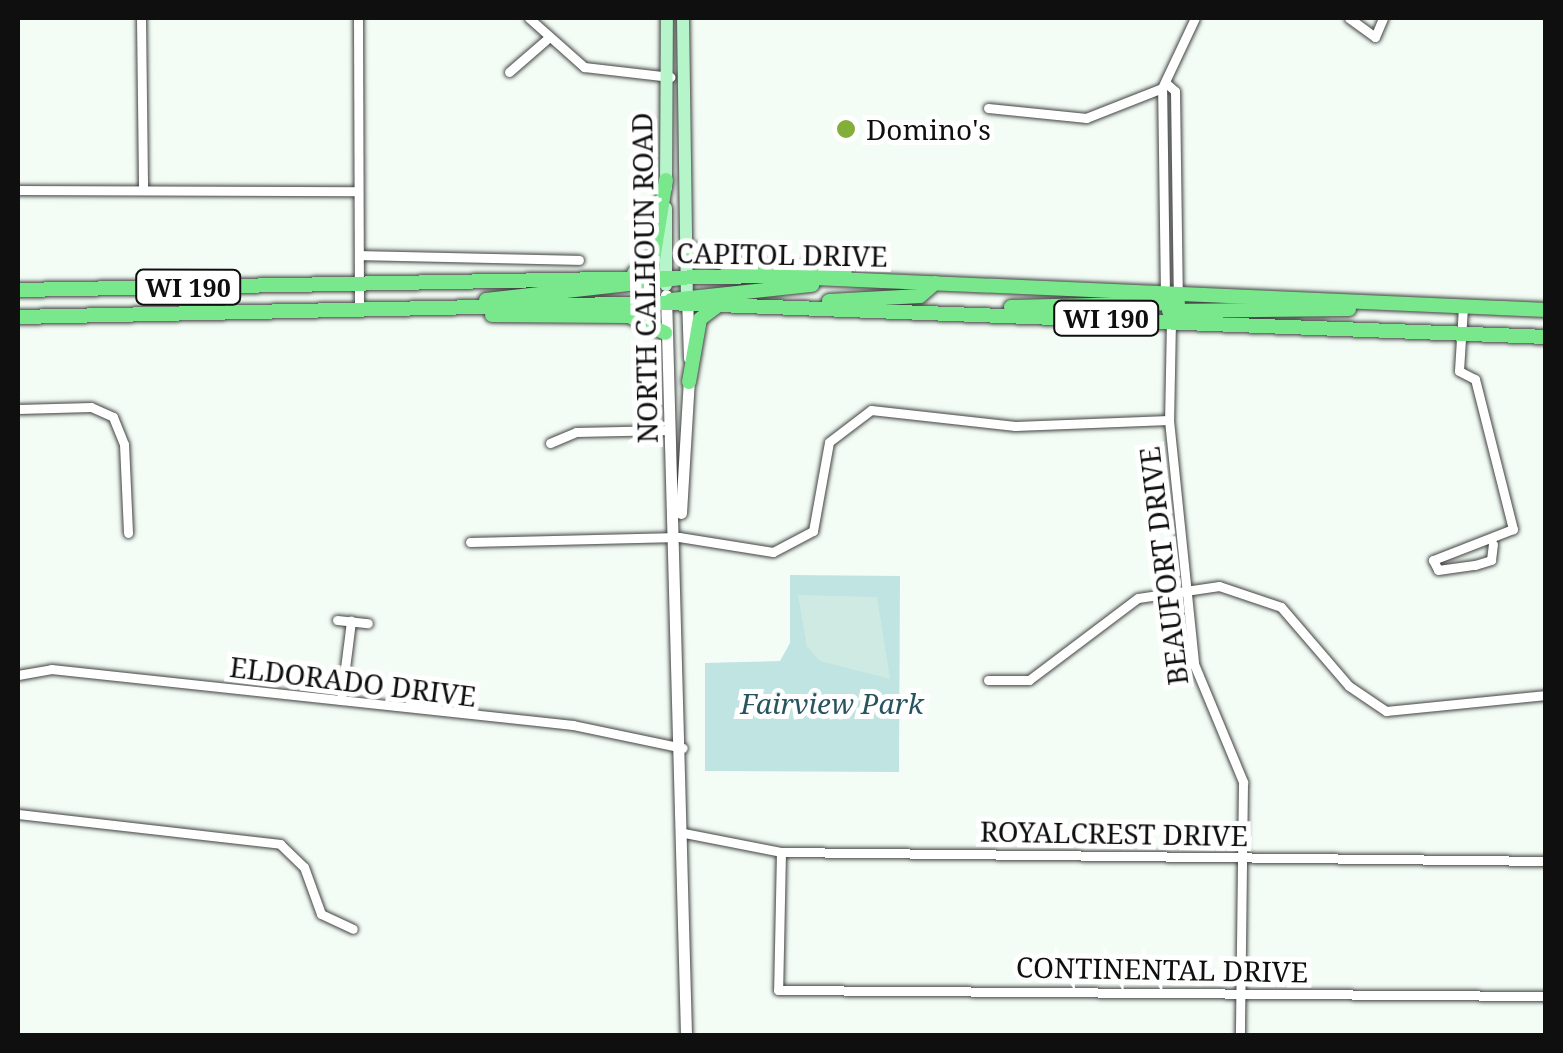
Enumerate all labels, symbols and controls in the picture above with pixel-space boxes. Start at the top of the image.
street label: NORTH CALHOUN ROAD [624,112,664,444]
place label: Domino's [866,112,991,146]
marker: Domino's [835,118,857,140]
street label: CAPITOL DRIVE [676,235,888,273]
road number: WI 190 [133,267,243,307]
road number: WI 190 [1051,298,1161,338]
street label: BEAUFORT DRIVE [1132,445,1194,687]
street label: ELDORADO DRIVE [228,649,478,713]
park label: Fairview Park [740,686,924,720]
street label: ROYALCREST DRIVE [980,814,1248,852]
street label: CONTINENTAL DRIVE [1016,950,1308,988]

